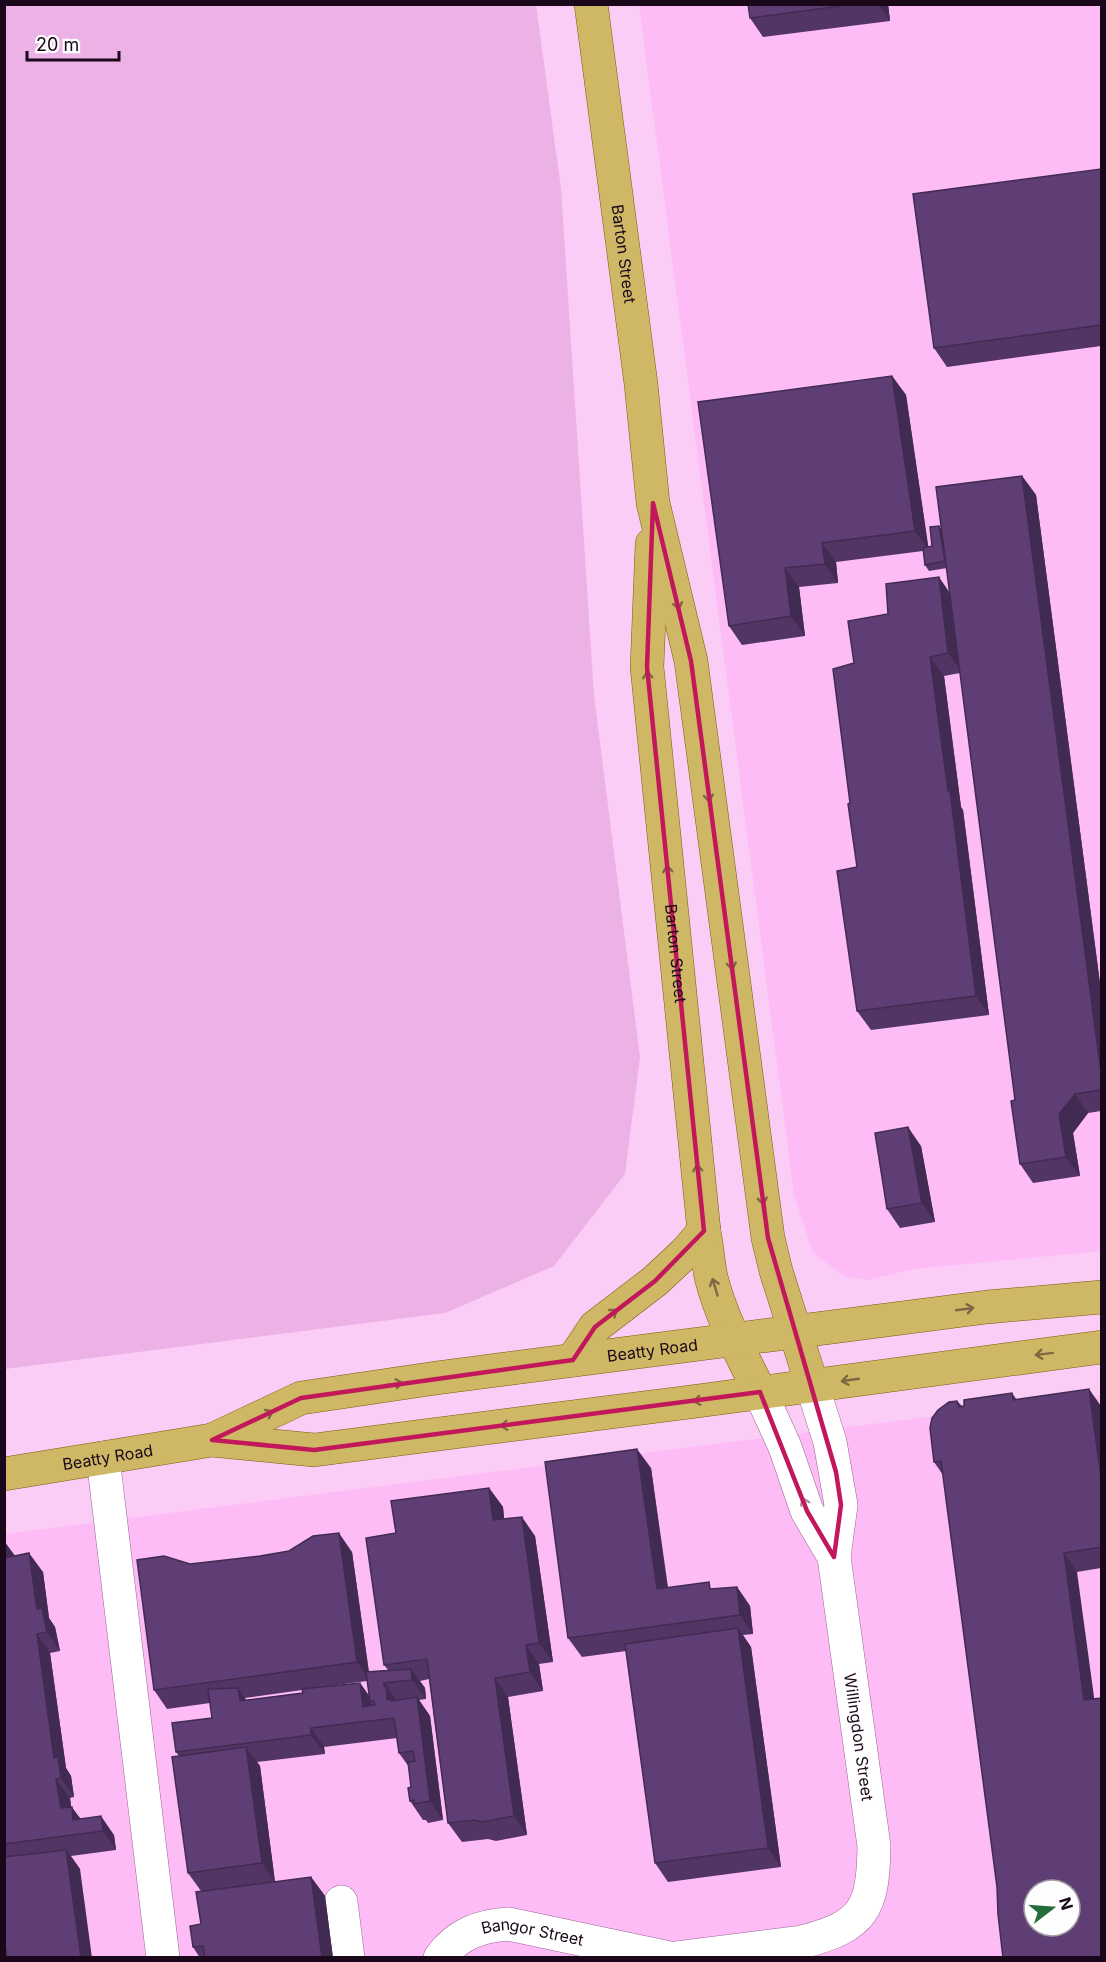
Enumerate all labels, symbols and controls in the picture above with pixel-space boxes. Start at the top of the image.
scale bar [27,24,118,62]
text: 20 m [36,34,79,55]
street label: Barton Street [607,203,640,304]
one-way arrow [671,591,683,610]
one-way arrow [642,671,653,691]
one-way arrow [703,782,714,802]
one-way arrow [662,865,673,885]
street label: Barton Street [661,903,691,1004]
one-way arrow [725,951,736,971]
one-way arrow [692,1163,703,1183]
one-way arrow [756,1186,767,1206]
one-way arrow [708,1278,719,1297]
one-way arrow [955,1304,974,1315]
one-way arrow [602,1309,618,1322]
street label: Beatty Road [606,1334,699,1366]
one-way arrow [1034,1349,1054,1360]
one-way arrow [841,1374,861,1385]
one-way arrow [384,1379,403,1390]
one-way arrow [693,1395,713,1406]
one-way arrow [256,1408,274,1420]
one-way arrow [499,1420,519,1431]
street label: Beatty Road [61,1440,154,1474]
one-way arrow [800,1497,811,1516]
street label: Willingdon Street [840,1672,878,1802]
north arrow [1022,1878,1082,1938]
text: N [1055,1895,1078,1912]
street label: Bangor Street [479,1914,586,1950]

